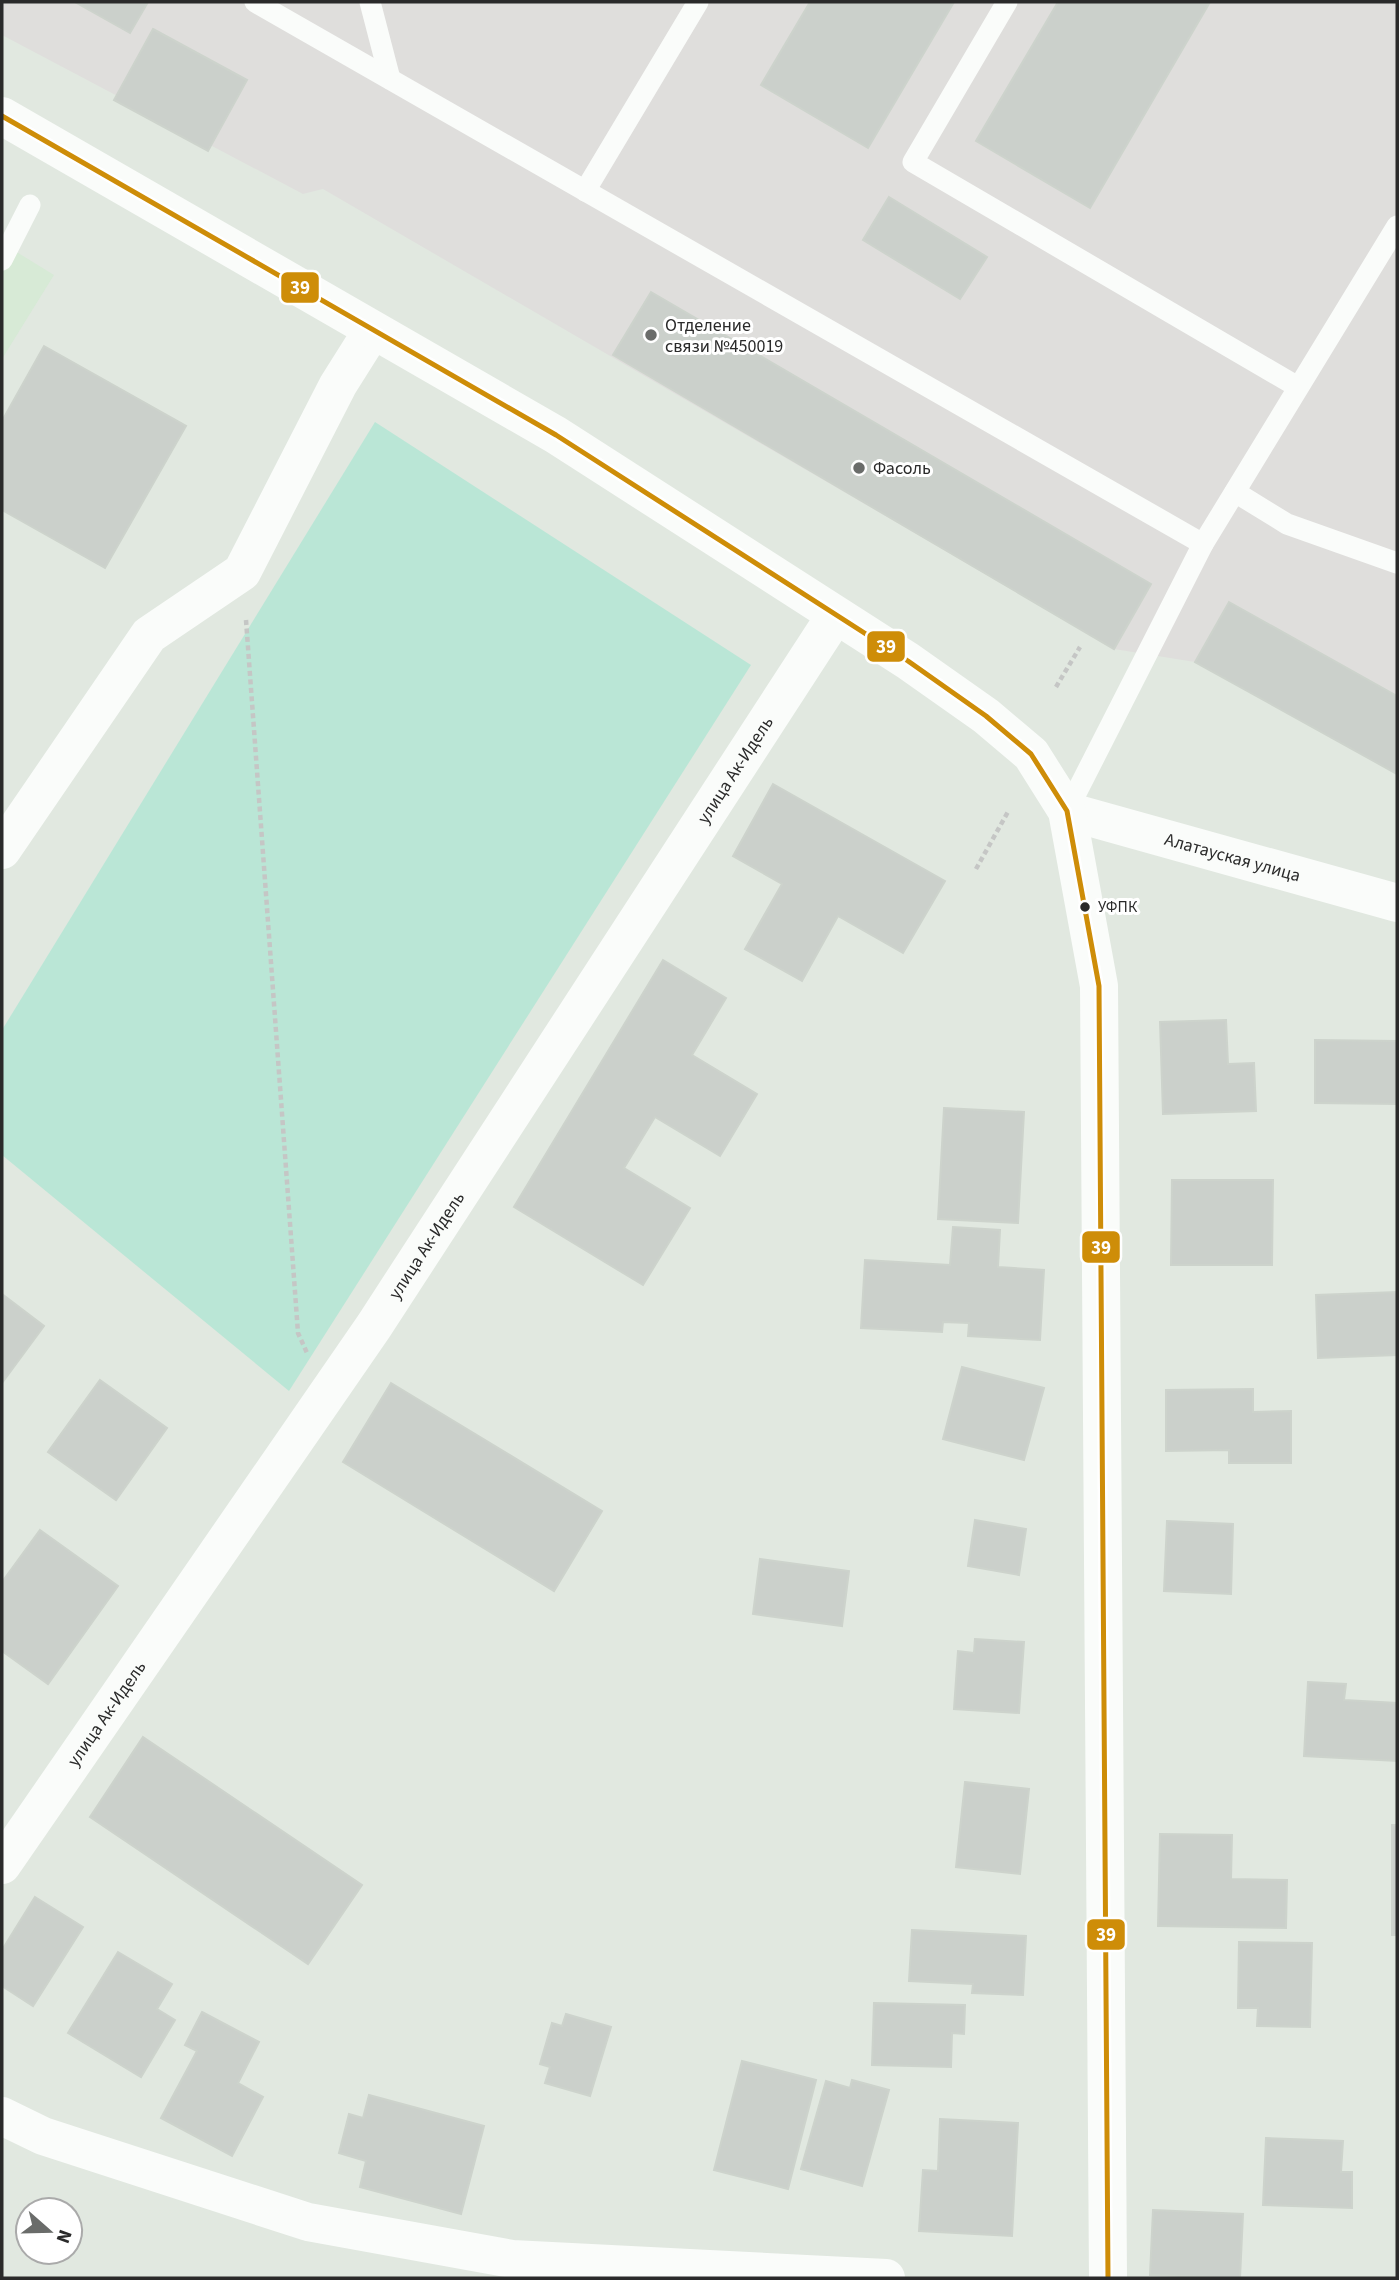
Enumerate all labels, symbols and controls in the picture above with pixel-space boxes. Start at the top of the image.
line badge: 39 [280,271,320,304]
text: 39 [290,275,310,302]
place label: Отделение связи №450019 [665,313,783,359]
marker: Отделение связи №450019 [643,327,659,343]
place label: Фасоль [873,456,931,481]
marker: Фасоль [851,460,867,476]
line badge: 39 [866,630,906,663]
text: 39 [876,634,896,661]
street label: улица Ак-Идель [691,711,779,828]
street label: Алатауская улица [1162,826,1303,888]
place label: УФПК [1098,896,1138,918]
marker: УФПК [1078,900,1092,914]
street label: улица Ак-Идель [382,1187,471,1304]
line badge: 39 [1081,1230,1121,1264]
text: 39 [1091,1235,1111,1262]
street label: улица Ак-Идель [61,1656,152,1771]
line badge: 39 [1086,1918,1126,1951]
text: 39 [1096,1922,1116,1949]
north arrow [14,2196,84,2266]
text: N [49,2226,78,2247]

